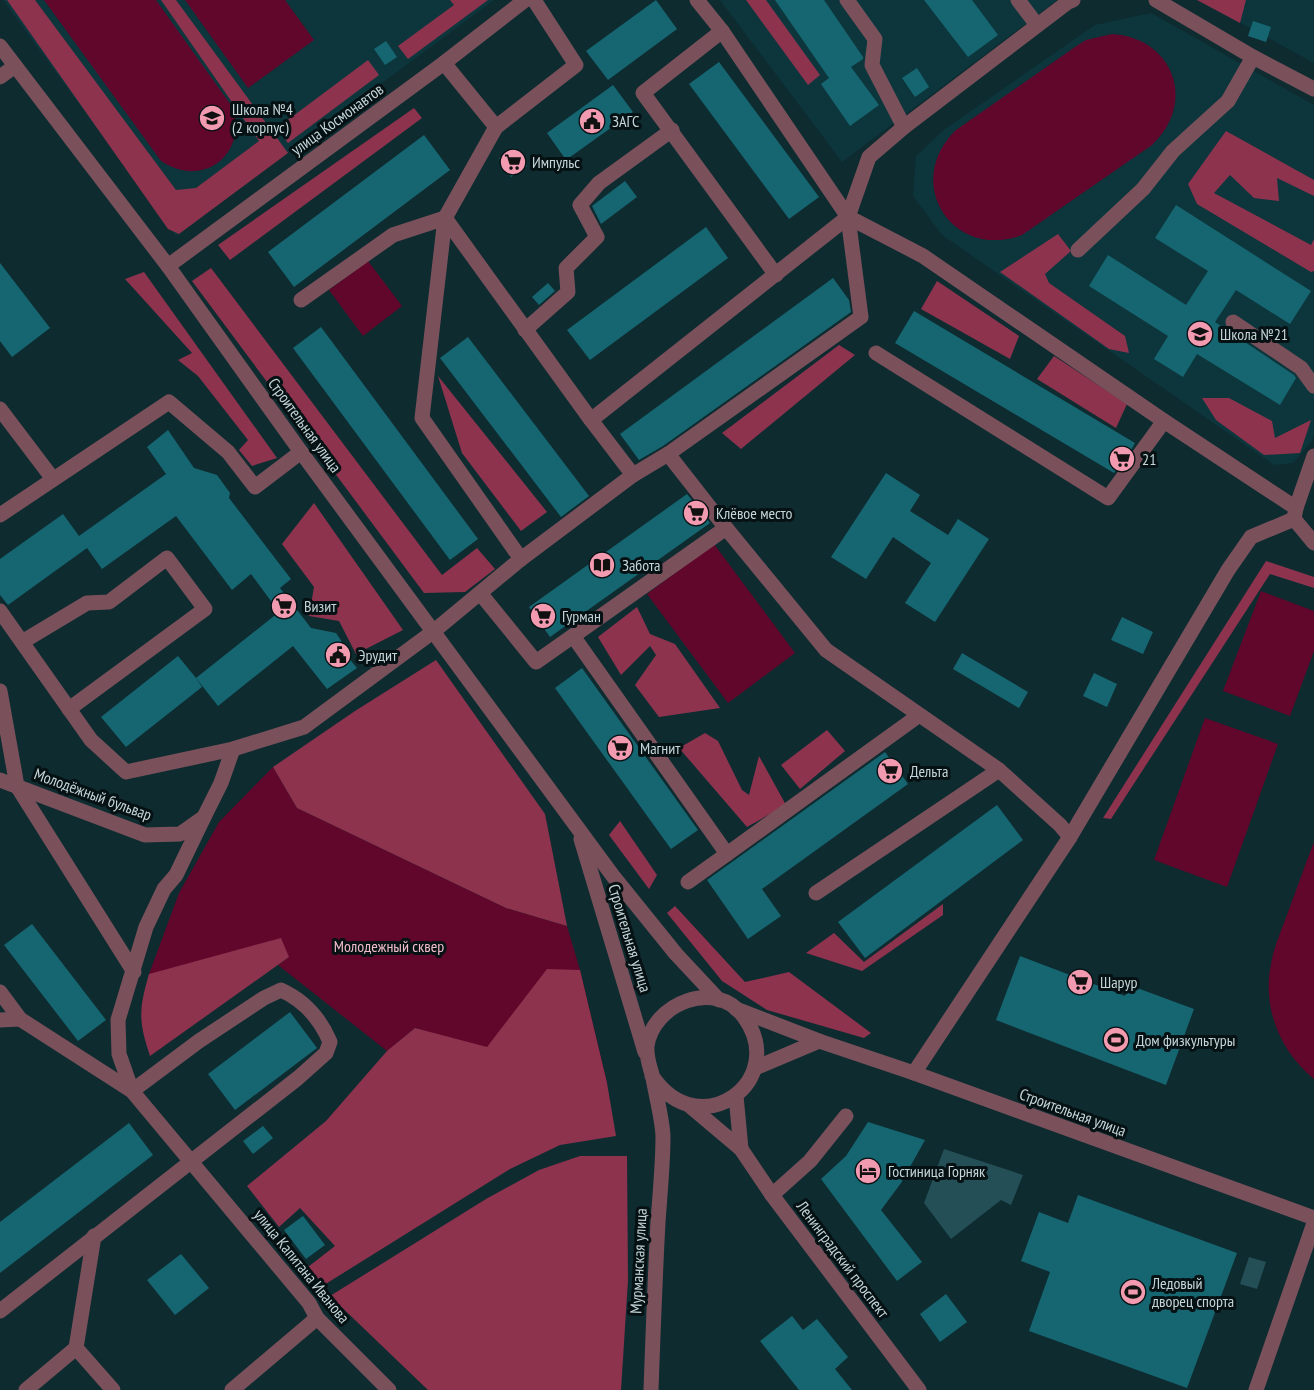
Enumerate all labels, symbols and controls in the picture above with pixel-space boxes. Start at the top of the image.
street label: улица Космонавтов [287,79,387,159]
place label: Школа №4 (2 корпус) [232,99,293,137]
school or university icon: Школа №4 (2 корпус) [197,103,227,133]
public building icon: ЗАГС [577,106,607,136]
place label: ЗАГС [612,111,639,131]
supermarket icon: Импульс [498,147,528,177]
place label: Импульс [532,152,580,172]
school or university icon: Школа №21 [1185,319,1215,349]
place label: Школа №21 [1220,324,1288,344]
street label: Строительная улица [264,374,346,476]
supermarket icon: 21 [1107,444,1137,474]
place label: 21 [1142,449,1156,469]
supermarket icon: Клёвое место [681,498,711,528]
place label: Клёвое место [716,503,793,523]
library icon: Забота [587,550,617,580]
place label: Забота [622,555,661,575]
supermarket icon: Визит [269,591,299,621]
place label: Визит [304,596,337,616]
supermarket icon: Гурман [528,601,558,631]
place label: Гурман [562,606,601,626]
public building icon: Эрудит [323,640,353,670]
place label: Эрудит [358,645,398,665]
supermarket icon: Магнит [605,733,635,763]
place label: Магнит [640,738,681,758]
supermarket icon: Дельта [875,756,905,786]
place label: Дельта [910,761,948,781]
street label: Молодёжный бульвар [32,763,155,825]
street label: Строительная улица [604,882,656,994]
park label: Молодежный сквер [334,936,444,956]
supermarket icon: Шарур [1065,967,1095,997]
place label: Шарур [1100,972,1137,992]
sports icon: Дом физкультуры [1101,1025,1131,1055]
place label: Дом физкультуры [1136,1030,1235,1050]
street label: Строительная улица [1017,1083,1129,1141]
hotel icon: Гостиница Горняк [853,1156,883,1186]
place label: Гостиница Горняк [888,1161,986,1181]
street label: Ленинградский проспект [792,1196,894,1322]
street label: улица Капитана Иванова [250,1205,354,1327]
street label: Мурманская улица [625,1208,651,1314]
place label: Ледовый дворец спорта [1151,1273,1234,1311]
sports icon: Ледовый дворец спорта [1118,1277,1148,1307]

